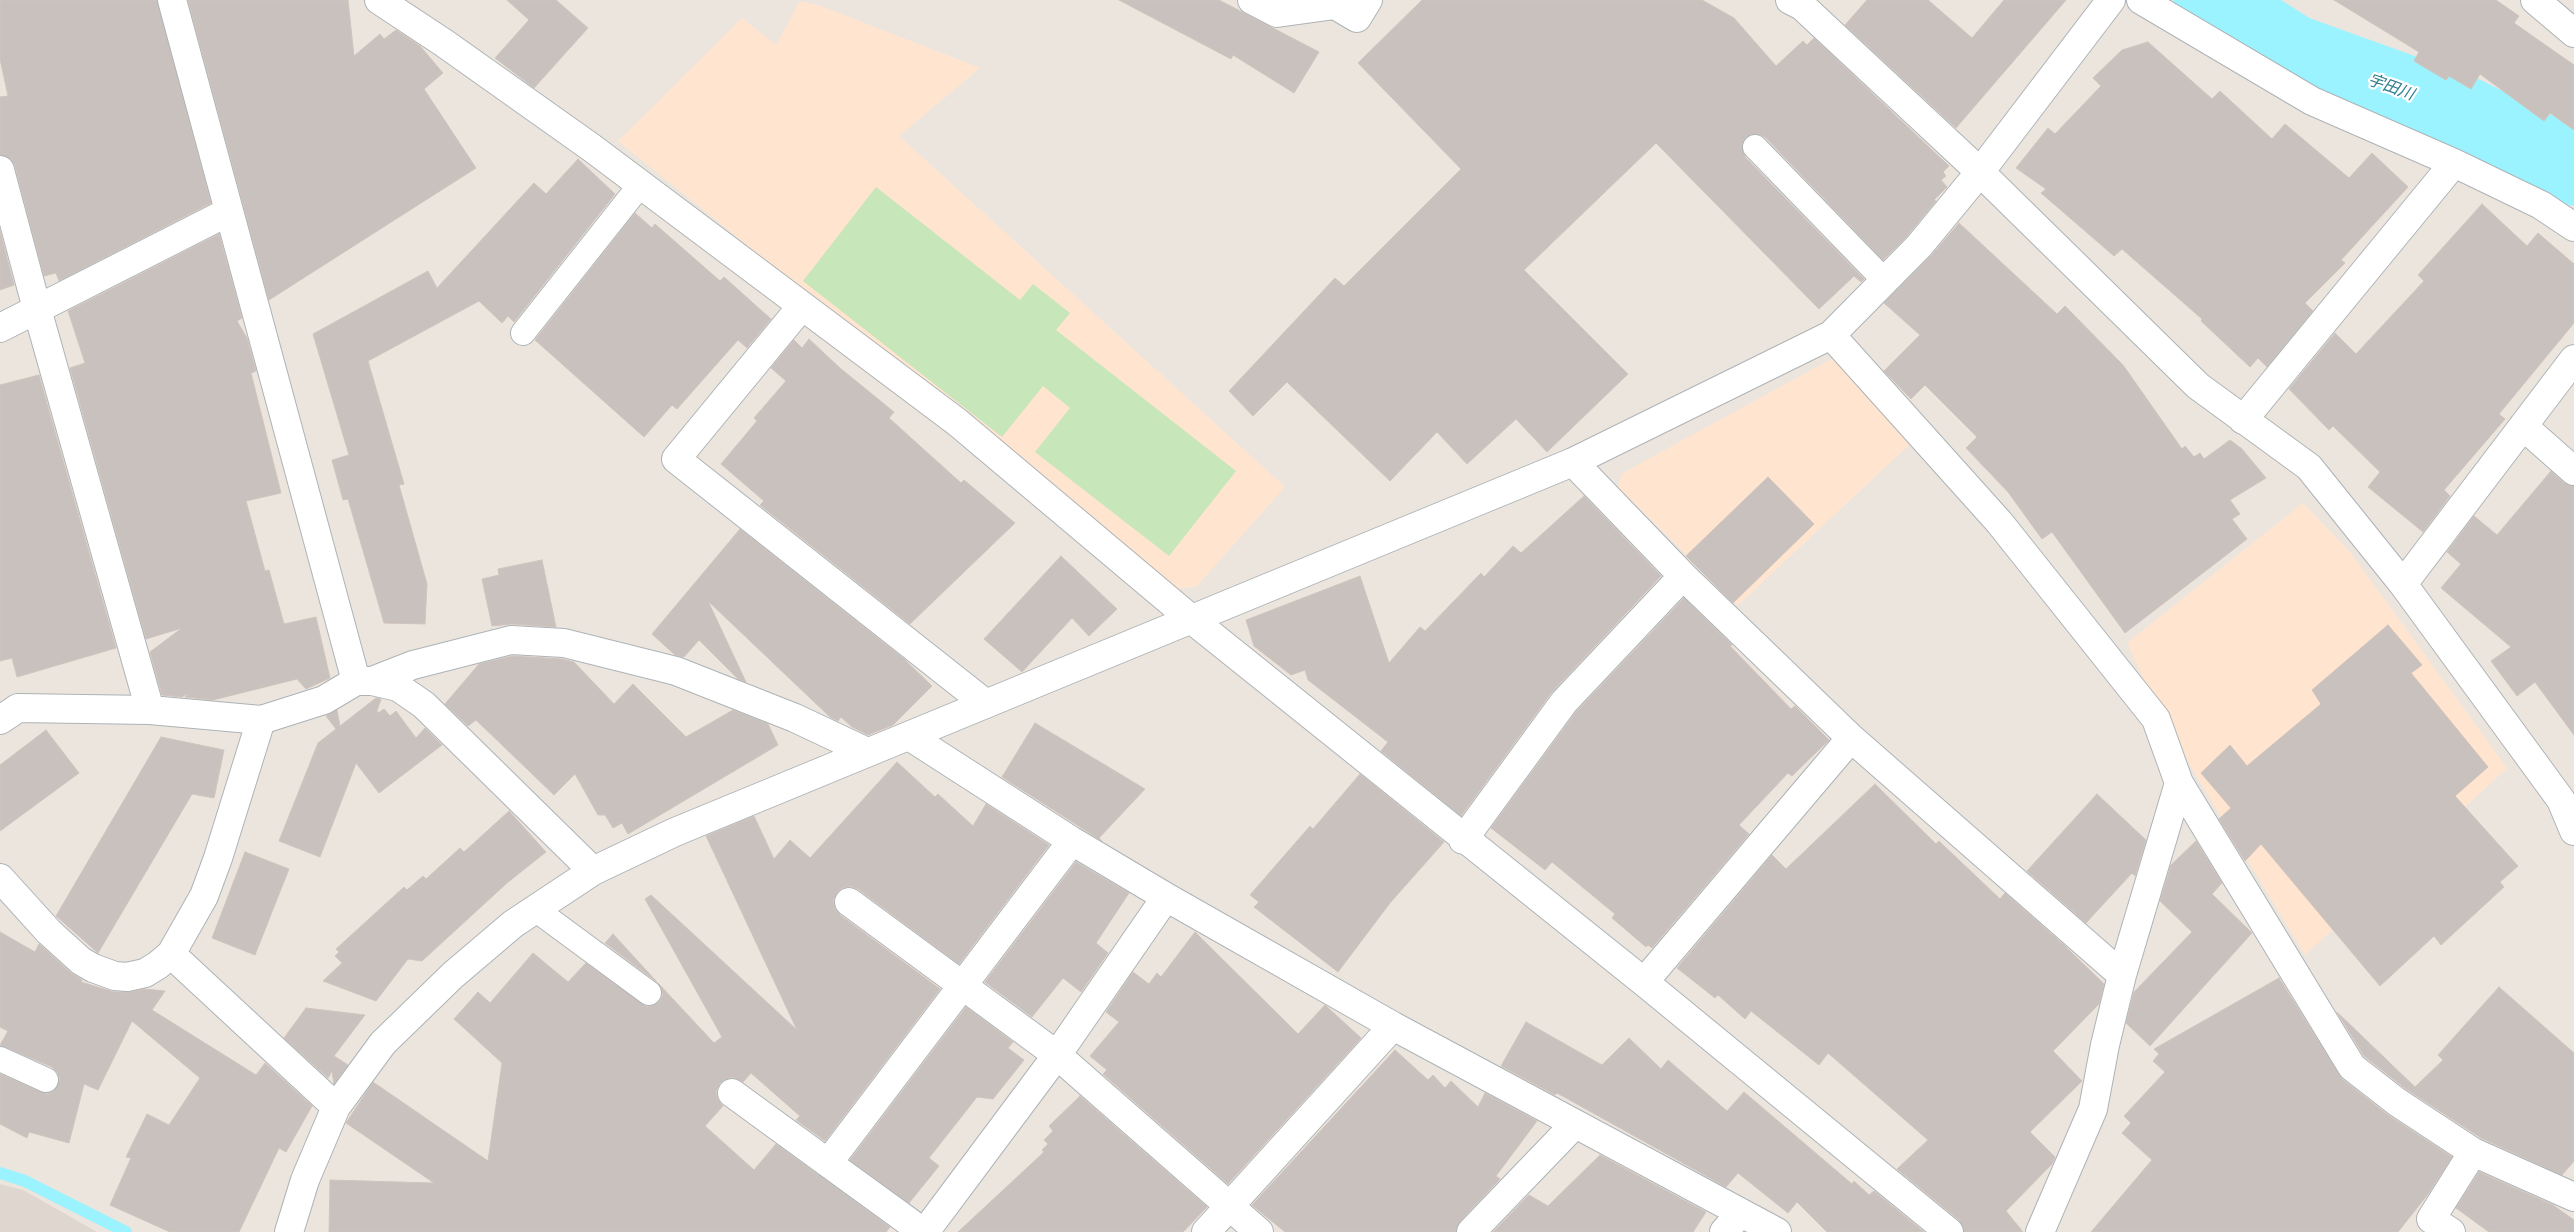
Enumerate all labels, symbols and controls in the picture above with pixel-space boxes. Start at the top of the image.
water label: 宇田川 [2365,70,2417,104]

